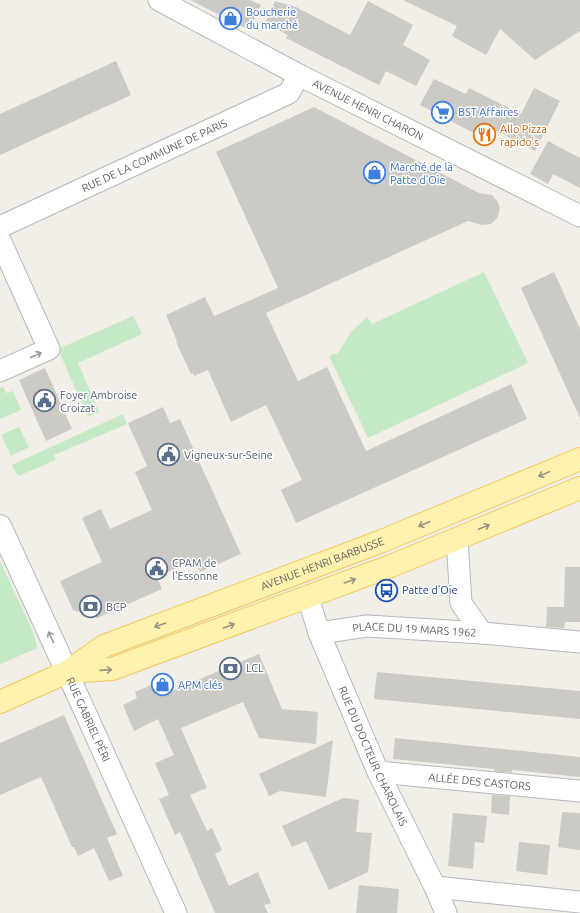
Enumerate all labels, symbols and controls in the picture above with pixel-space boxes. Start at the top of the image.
shop icon: Boucherie du marché [217,5,243,31]
place label: Boucherie du marché [246,6,298,31]
street label: AVENUE HENRI CHARON [311,77,425,142]
supermarket icon: BST Affaires [430,99,456,125]
place label: BST Affaires [458,106,518,118]
street label: RUE DE LA COMMUNE DE PARIS [80,117,229,194]
restaurant icon: Allo Pizza rapido's [472,122,498,148]
place label: Allo Pizza rapido's [500,123,547,148]
shop icon: Marché de la Patte d'Oie [361,160,387,186]
place label: Marché de la Patte d'Oie [390,161,453,186]
one-way arrow [29,351,41,358]
public building icon: Foyer Ambroise Croizat [32,388,58,414]
place label: Foyer Ambroise Croizat [60,389,137,414]
public building icon: Vigneux-sur-Seine [156,442,182,468]
place label: Vigneux-sur-Seine [184,449,273,461]
one-way arrow [538,471,550,479]
one-way arrow [418,521,430,529]
one-way arrow [478,523,490,531]
street label: AVENUE HENRI BARBUSSE [259,535,386,592]
public building icon: CPAM de l'Essonne [144,556,170,582]
place label: CPAM de l'Essonne [172,557,218,582]
one-way arrow [344,577,357,584]
bus stop icon: Patte d'Oie [374,577,400,603]
place label: Patte d'Oie [402,584,458,596]
bank icon: BCP [78,594,104,620]
place label: BCP [106,601,127,613]
street label: PLACE DU 19 MARS 1962 [351,620,477,639]
one-way arrow [155,622,167,630]
one-way arrow [222,622,234,630]
one-way arrow [47,631,54,643]
bank icon: LCL [218,655,244,681]
place label: LCL [246,662,264,674]
one-way arrow [99,666,112,673]
shop icon: APM clés [149,672,175,698]
street label: RUE GABRIEL PÉRI [64,675,113,763]
place label: APM clés [178,679,223,691]
street label: RUE DU DOCTEUR CHAROLAIS [336,684,410,828]
street label: ALLÉE DES CASTORS [428,771,531,792]

